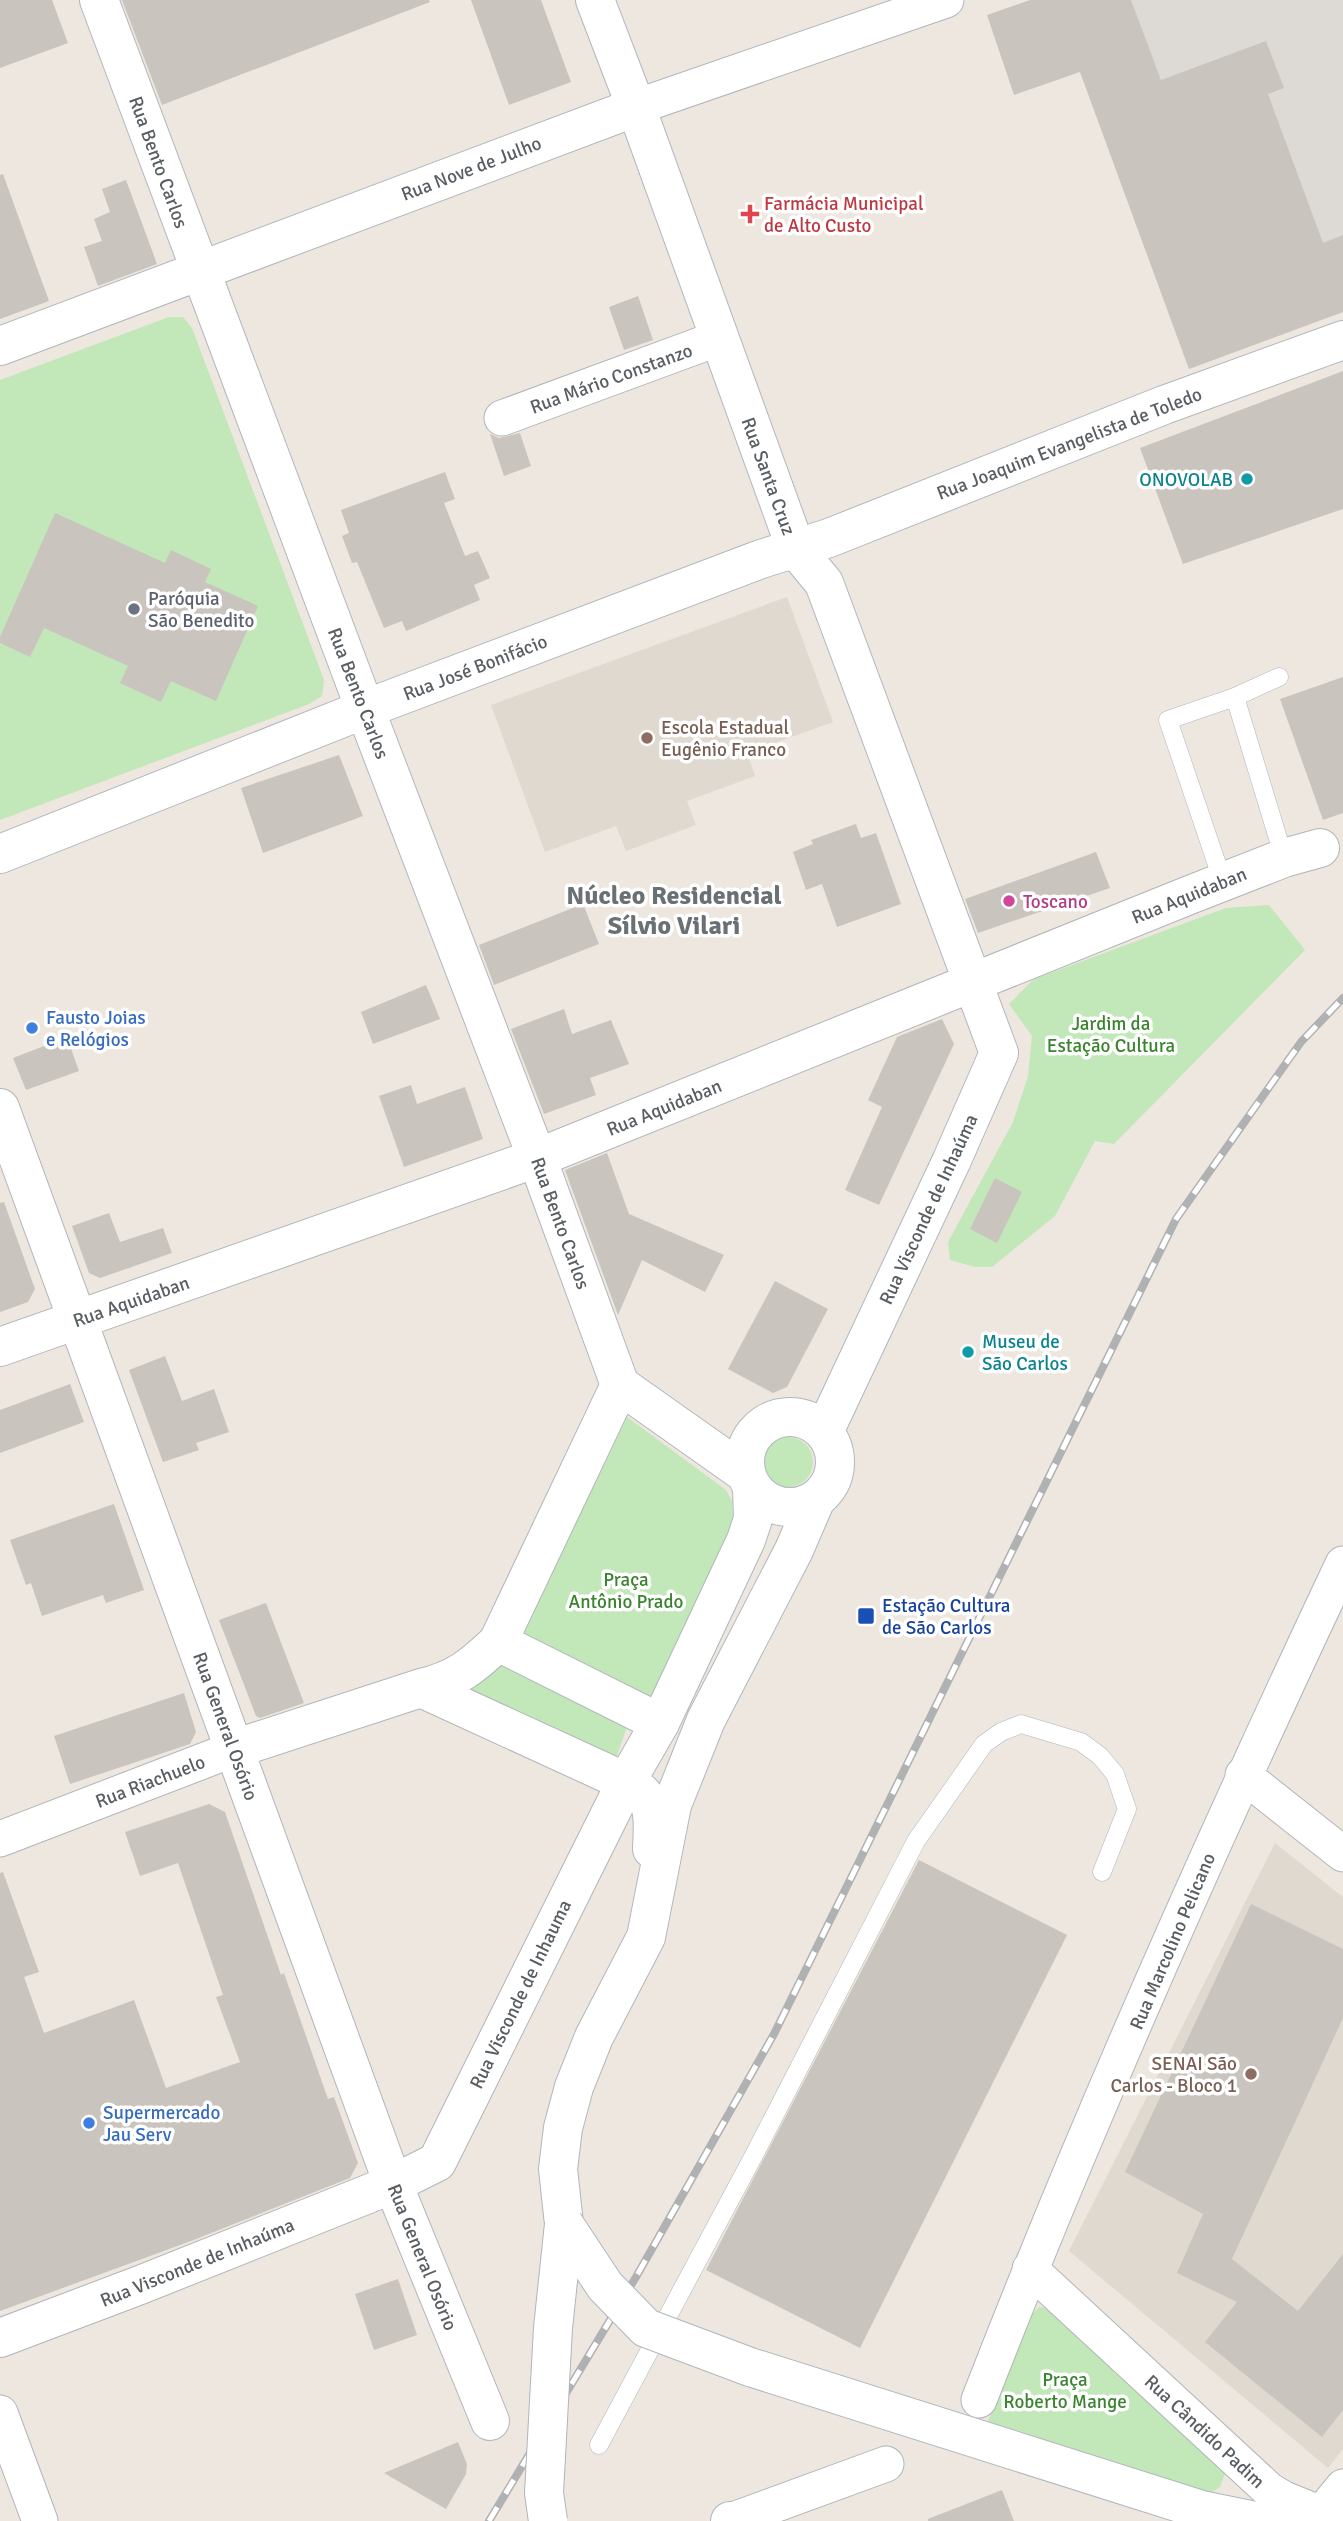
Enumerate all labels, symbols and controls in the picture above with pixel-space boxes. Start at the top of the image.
street label: Rua Bento Carlos [123,93,193,232]
street label: Rua Nove de Julho [398,131,545,207]
place label: Farmácia Municipal de Alto Custo [764,192,924,238]
marker: Farmácia Municipal de Alto Custo [742,206,758,222]
street label: Rua Mário Constanzo [527,338,696,420]
street label: Rua Joaquim Evangelista de Toledo [933,382,1206,506]
street label: Rua Santa Cruz [736,414,800,539]
place label: ONOVOLAB [1139,468,1233,492]
marker: ONOVOLAB [1239,471,1255,487]
place label: Paróquia São Benedito [148,587,255,633]
marker: Paróquia São Benedito [126,601,142,617]
street label: Rua Bento Carlos [322,624,394,762]
street label: Rua José Bonifácio [400,629,551,706]
place label: Escola Estadual Eugênio Franco [661,716,789,762]
marker: Escola Estadual Eugênio Franco [639,730,655,746]
street label: Rua Aquidaban [1128,862,1250,930]
district label: Núcleo Residencial Sílvio Vilari [566,880,782,942]
place label: Toscano [1023,890,1088,914]
marker: Toscano [1001,893,1017,909]
place label: Fausto Joias e Relógios [46,1006,146,1052]
park label: Jardim da Estação Cultura [1047,1012,1175,1058]
marker: Fausto Joias e Relógios [24,1020,40,1036]
street label: Rua Aquidaban [603,1074,725,1142]
street label: Rua Visconde de Inhaúma [874,1110,984,1308]
street label: Rua Bento Carlos [525,1154,595,1293]
street label: Rua Aquidaban [70,1271,193,1333]
place label: Museu de São Carlos [982,1330,1068,1376]
marker: Museu de São Carlos [960,1344,976,1360]
park label: Praça Antônio Prado [569,1568,683,1614]
place label: Estação Cultura de São Carlos [882,1594,1010,1640]
marker: Estação Cultura de São Carlos [856,1606,876,1626]
street label: Rua General Osório [187,1649,263,1804]
street label: Rua Riachuelo [92,1750,209,1814]
street label: Rua Marcolino Pelicano [1125,1849,1221,2033]
street label: Rua Visconde de Inhauma [465,1896,577,2093]
place label: SENAI São Carlos - Bloco 1 [1111,2052,1237,2098]
marker: SENAI São Carlos - Bloco 1 [1243,2066,1259,2082]
place label: Supermercado Jau Serv [103,2101,220,2147]
marker: Supermercado Jau Serv [81,2115,97,2131]
street label: Rua General Osório [382,2181,462,2334]
street label: Rua Visconde de Inhaúma [97,2213,298,2313]
park label: Praça Roberto Mange [1003,2368,1127,2414]
street label: Rua Cândido Padim [1139,2370,1270,2494]

